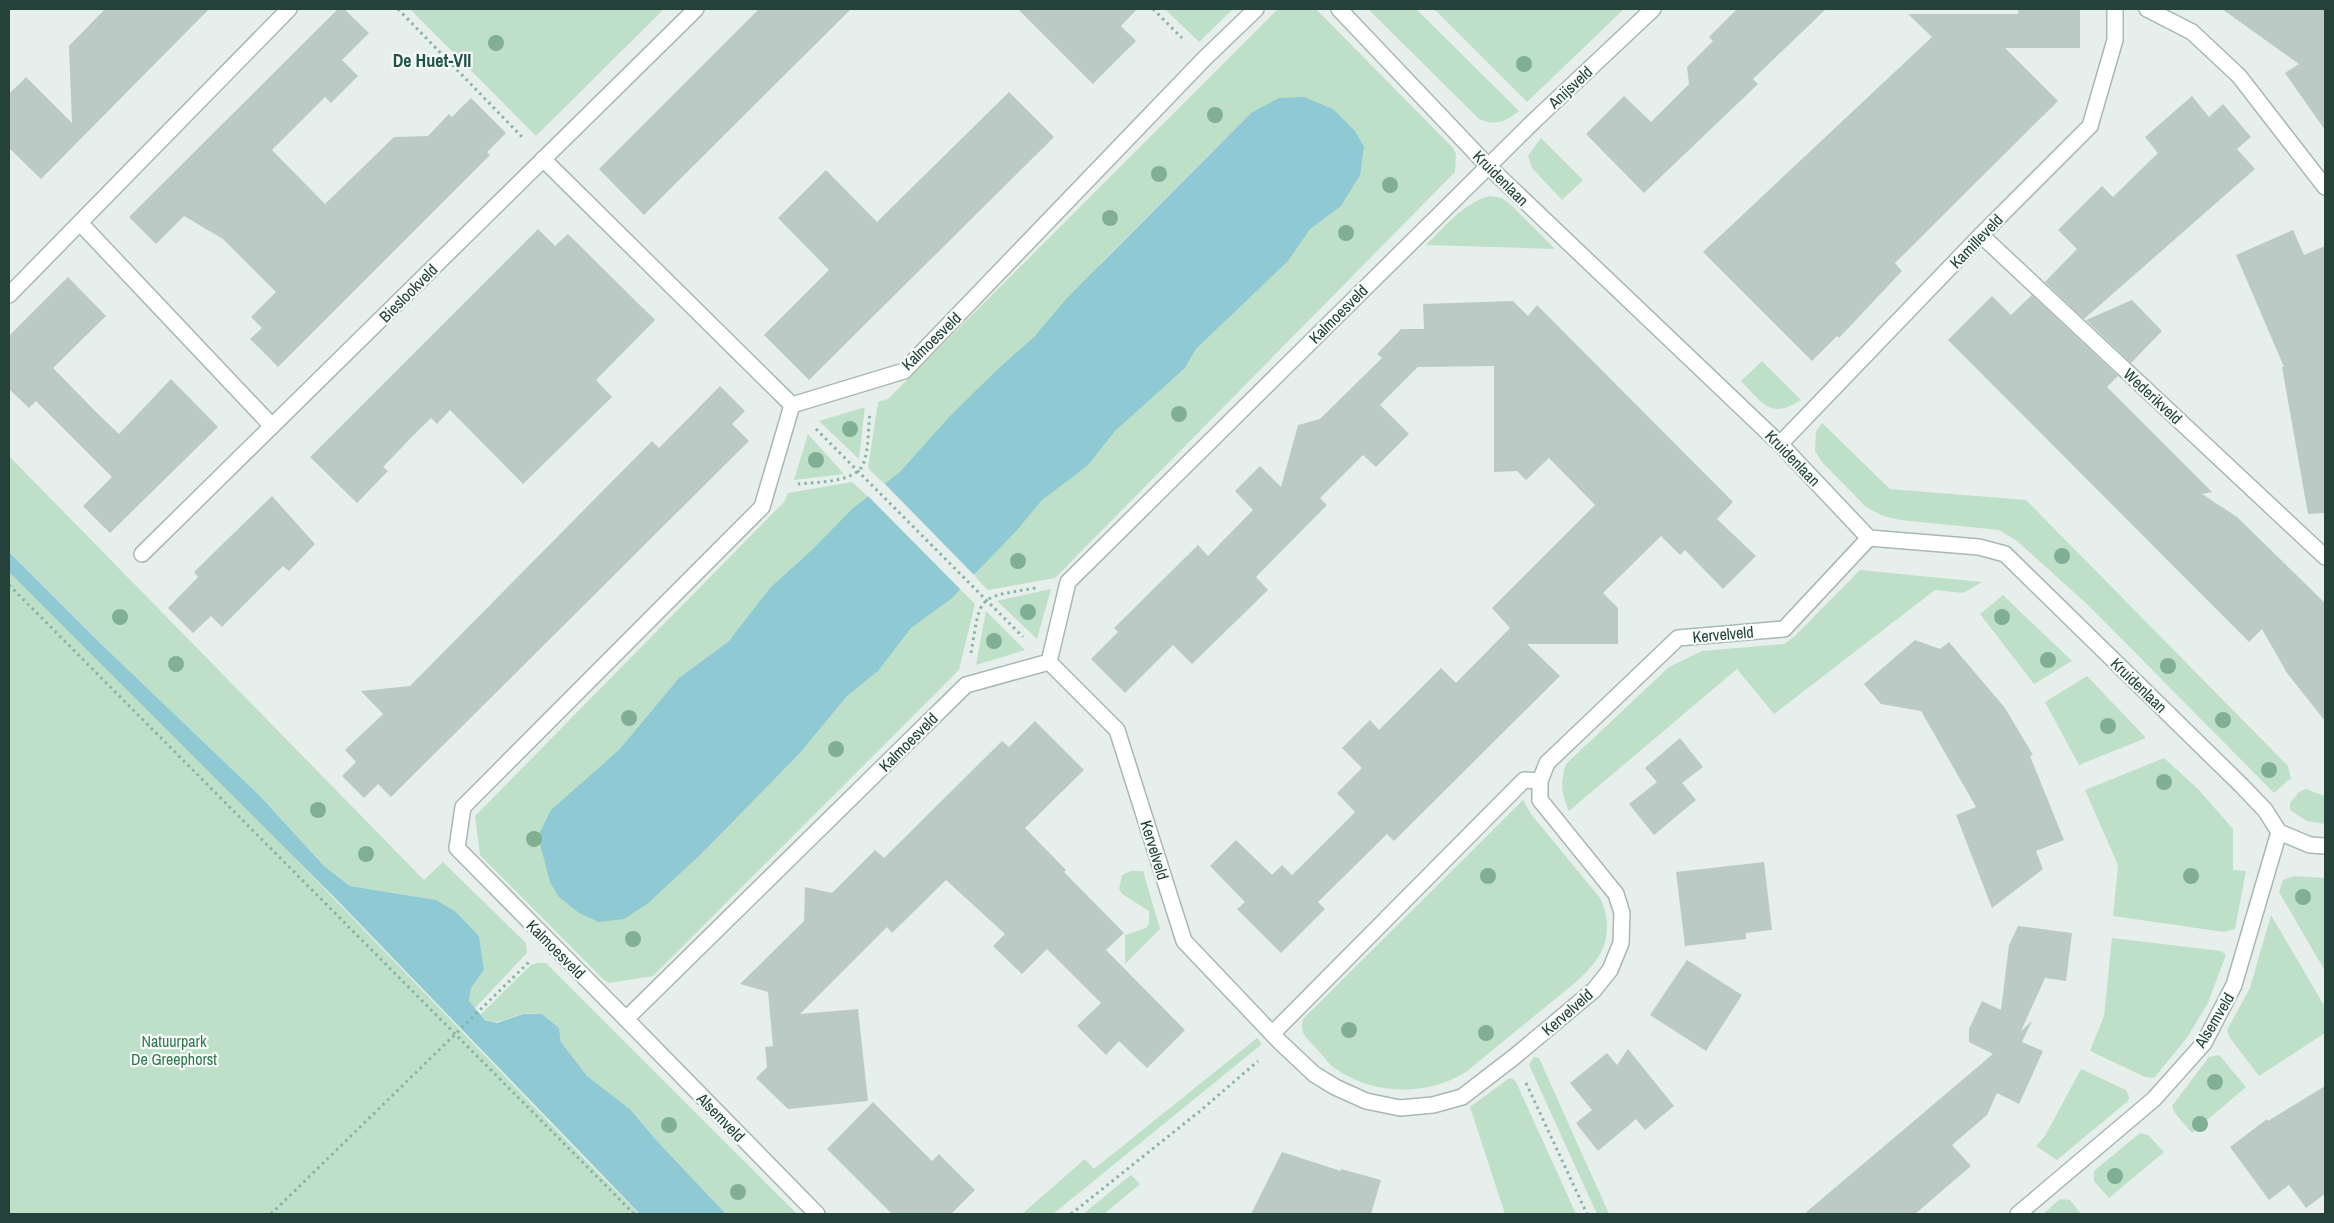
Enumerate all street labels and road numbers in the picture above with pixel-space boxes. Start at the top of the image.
street label: Anijsveld [1542,61,1597,114]
street label: Kruidenlaan [1468,145,1534,211]
street label: Kamilleveld [1945,209,2007,273]
street label: Bieslookveld [374,259,442,327]
street label: Kalmoesveld [1304,280,1372,348]
street label: Kalmoesveld [896,307,966,375]
street label: Wederikveld [2119,363,2187,429]
street label: Kruidenlaan [1761,425,1825,491]
street label: Kervelveld [1692,620,1754,648]
street label: Kruidenlaan [2106,653,2172,717]
street label: Kalmoesveld [874,708,942,776]
street label: Kervelveld [1136,817,1174,883]
street label: Kalmoesveld [522,915,590,983]
street label: Kervelveld [1537,984,1597,1040]
street label: Alsemveld [2188,988,2239,1052]
street label: Alsemveld [691,1087,750,1146]

